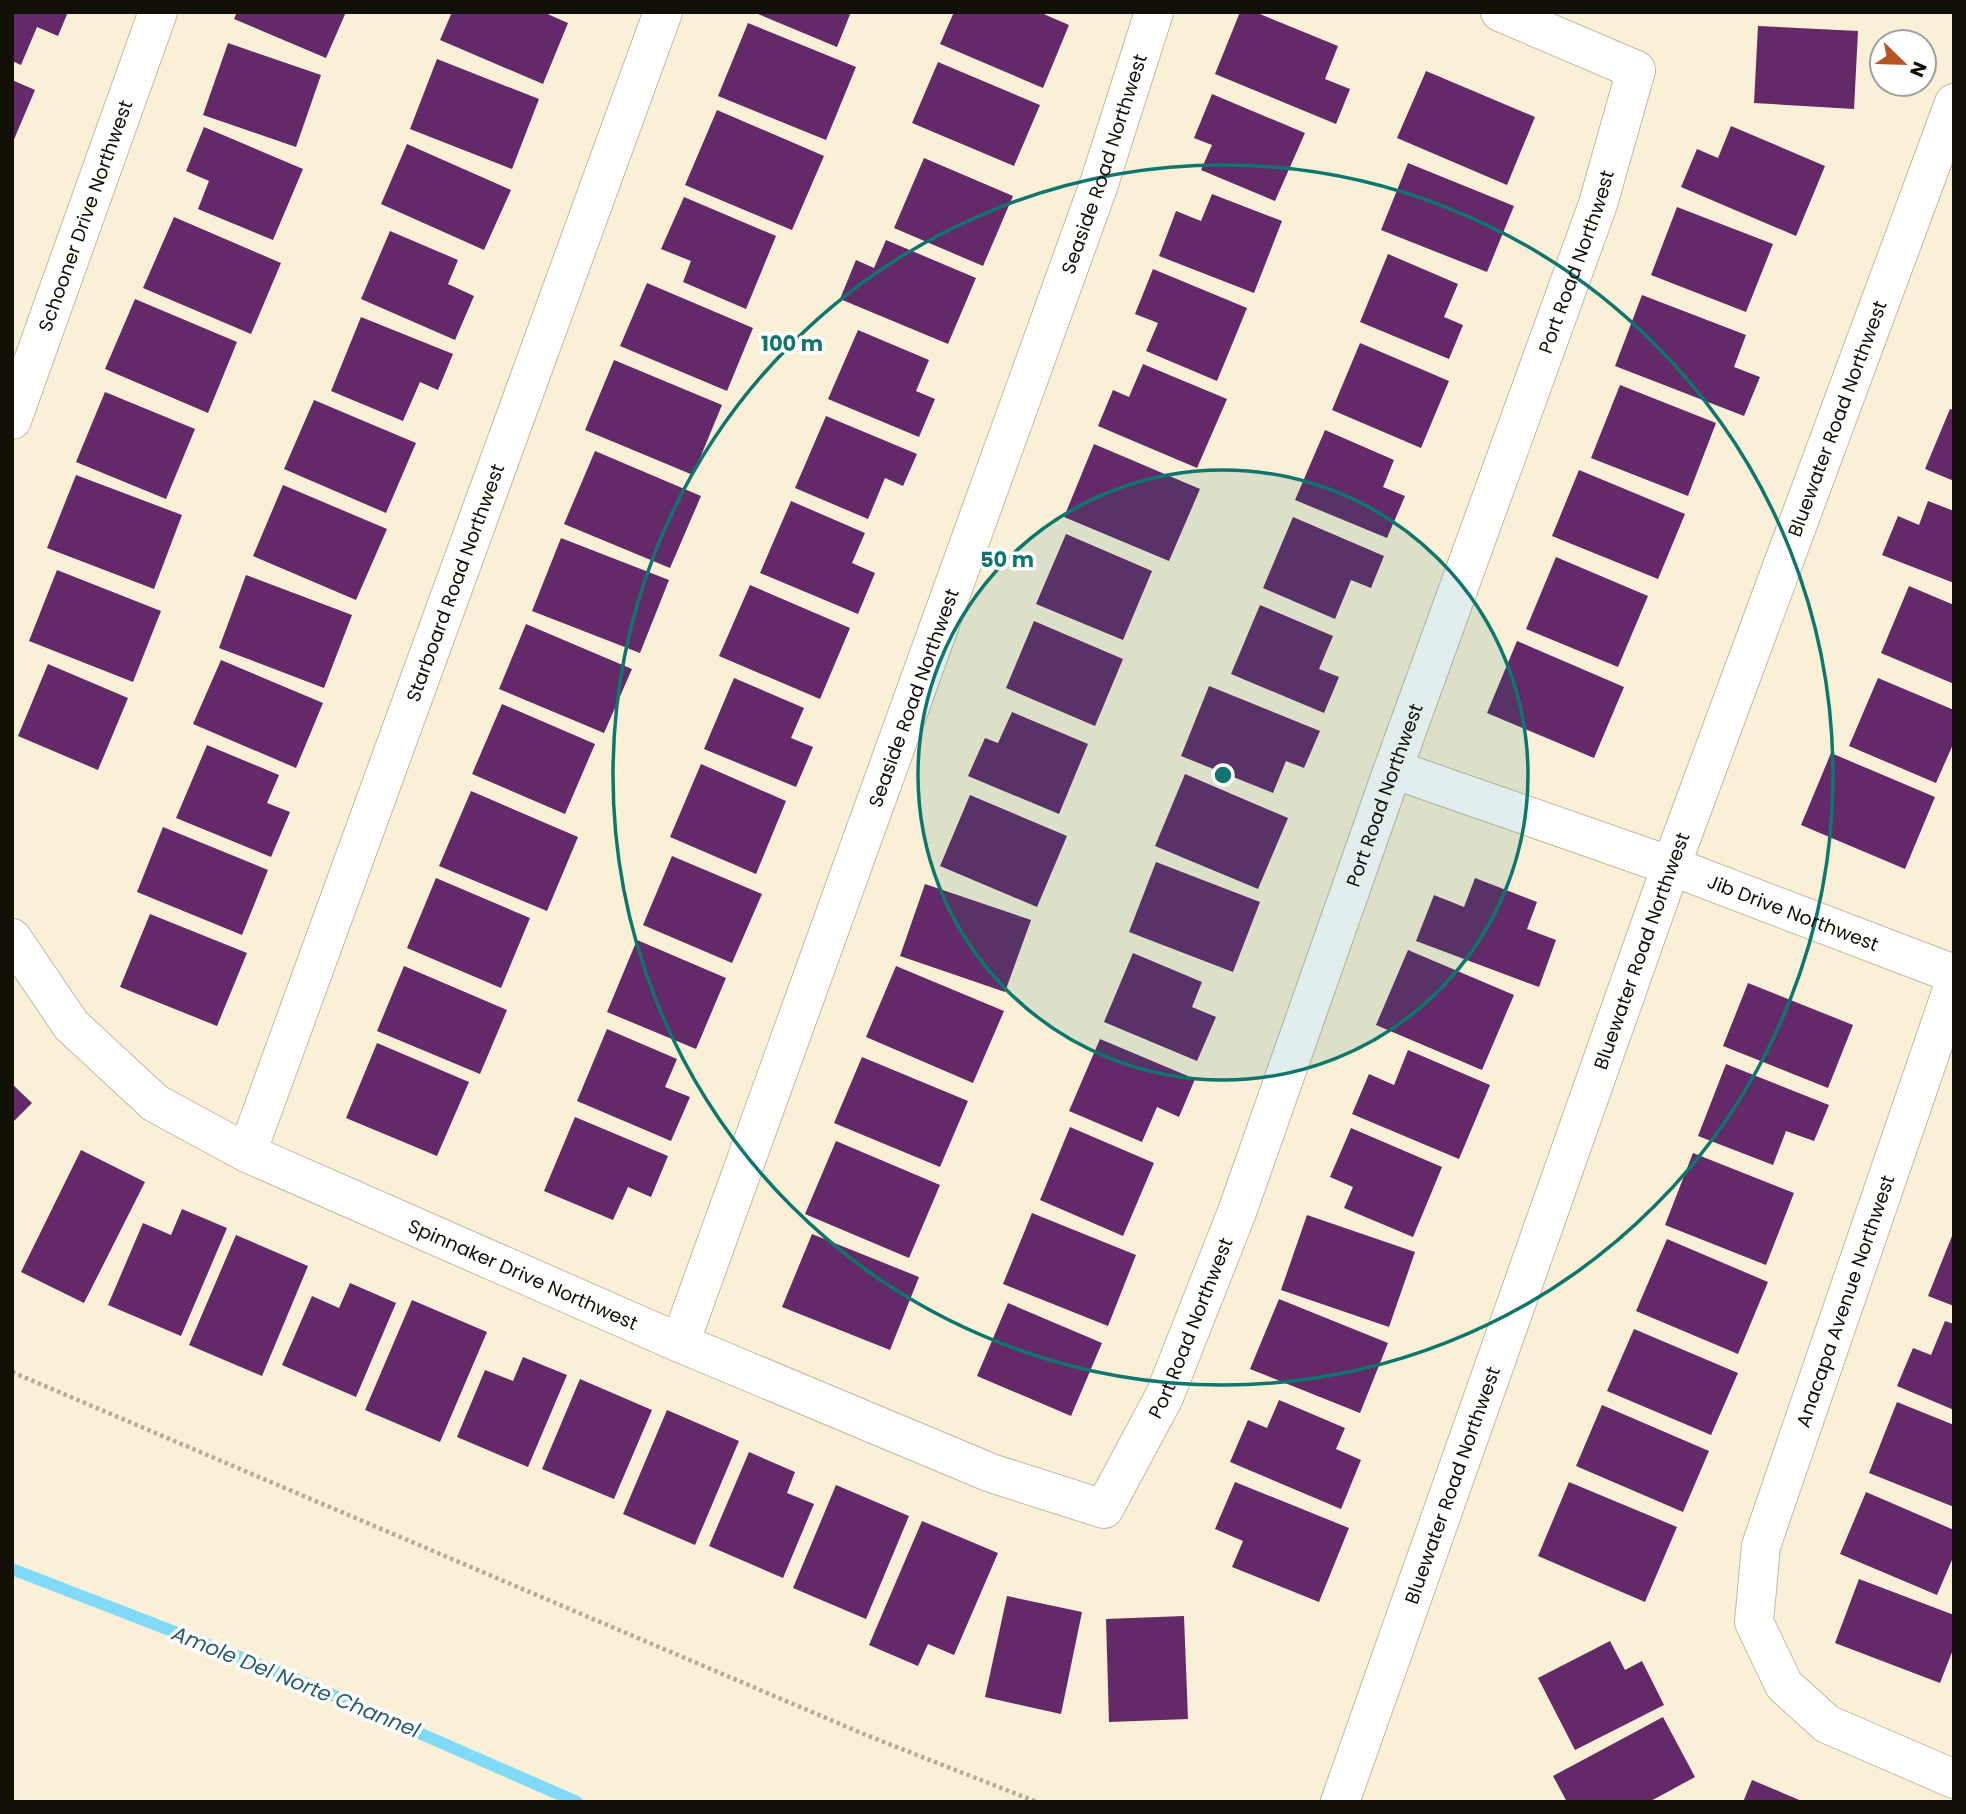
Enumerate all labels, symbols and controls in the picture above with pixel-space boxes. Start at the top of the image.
north arrow [1868,28,1938,98]
street label: Seaside Road Northwest [1055,51,1154,278]
text: N [1903,58,1933,81]
street label: Schooner Drive Northwest [32,96,139,335]
street label: Port Road Northwest [1532,167,1621,357]
street label: Bluewater Road Northwest [1781,297,1894,541]
text: 100 m [761,329,823,358]
street label: Starboard Road Northwest [400,460,511,706]
text: 50 m [980,545,1034,574]
street label: Seaside Road Northwest [862,585,966,811]
street label: Port Road Northwest [1340,700,1430,891]
centre of rings [1211,763,1235,787]
street label: Bluewater Road Northwest [1587,828,1696,1073]
street label: Jib Drive Northwest [1703,868,1882,958]
street label: Anacapa Avenue Northwest [1790,1171,1901,1431]
street label: Spinnaker Drive Northwest [404,1212,642,1337]
street label: Port Road Northwest [1142,1234,1240,1423]
street label: Bluewater Road Northwest [1398,1363,1507,1608]
water label: Amole Del Norte Channel [167,1618,425,1745]

